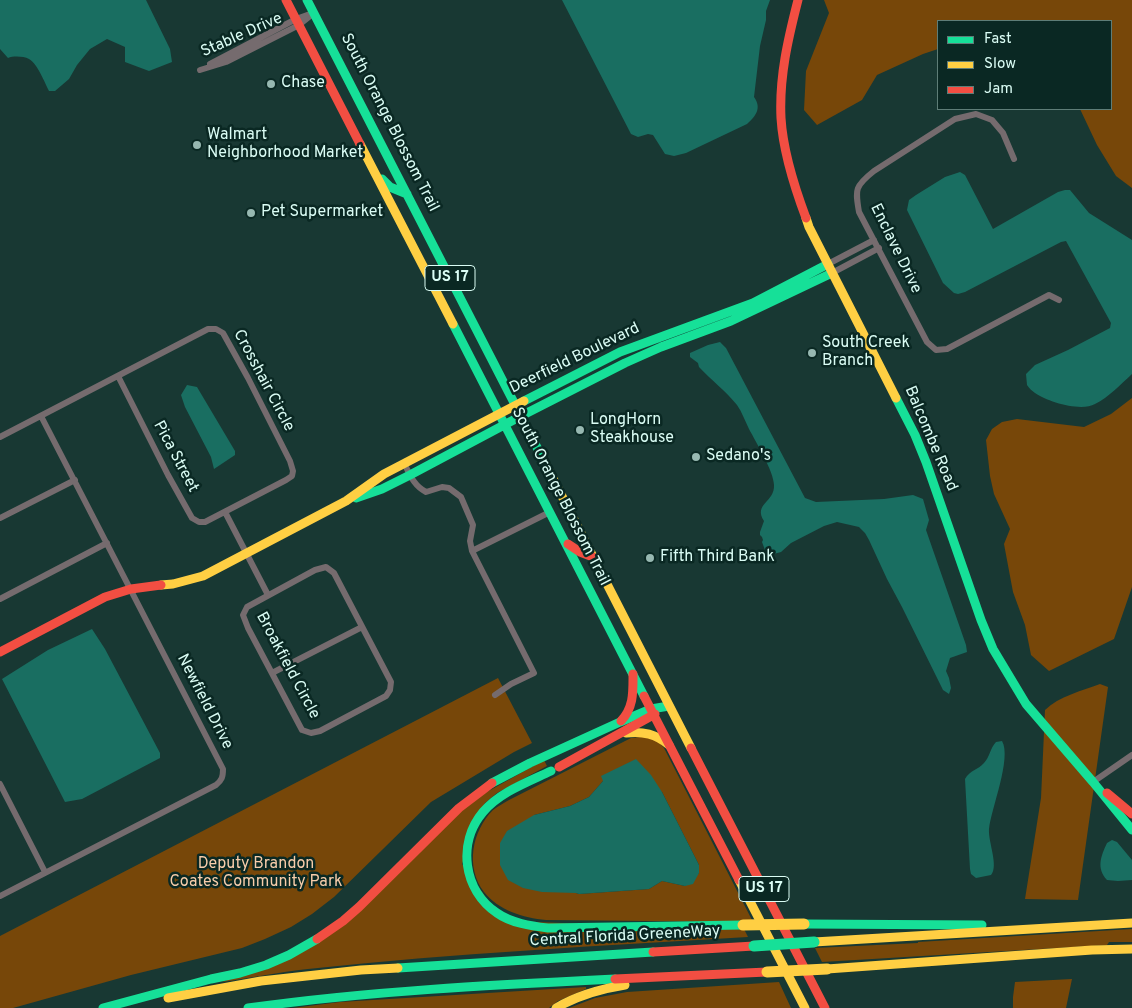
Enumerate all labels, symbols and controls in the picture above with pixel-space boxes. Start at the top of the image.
street label: Stable Drive [198,9,286,63]
legend [937,20,1112,110]
text: Fast [984,30,1012,49]
street label: South Orange Blossom Trail [336,31,442,215]
text: Slow [984,55,1016,74]
place label: Chase [281,74,325,94]
marker: Chase [265,78,277,90]
text: Jam [984,80,1013,99]
place label: Walmart Neighborhood Market [207,126,363,164]
marker: Walmart Neighborhood Market [191,139,203,151]
street label: Enclave Drive [865,201,925,297]
place label: Pet Supermarket [261,203,383,223]
marker: Pet Supermarket [245,207,257,219]
road number: US 17 [425,266,475,290]
street label: Deerfield Boulevard [507,319,643,399]
street label: Crosshair Circle [228,327,298,435]
place label: South Creek Branch [822,334,910,372]
marker: South Creek Branch [806,347,818,359]
street label: Balcombe Road [899,384,961,494]
street label: South Orange Blossom Trail [507,405,613,589]
place label: LongHorn Steakhouse [590,411,674,449]
street label: Pica Street [148,418,202,496]
marker: LongHorn Steakhouse [574,424,586,436]
place label: Sedano's [706,447,771,467]
marker: Sedano's [690,451,702,463]
place label: Fifth Third Bank [660,548,775,568]
marker: Fifth Third Bank [644,552,656,564]
street label: Broakfield Circle [251,609,323,723]
street label: Newfield Drive [172,651,236,753]
park label: Deputy Brandon Coates Community Park [169,855,343,893]
road number: US 17 [739,876,789,902]
street label: Central Florida GreeneWay [529,922,721,952]

